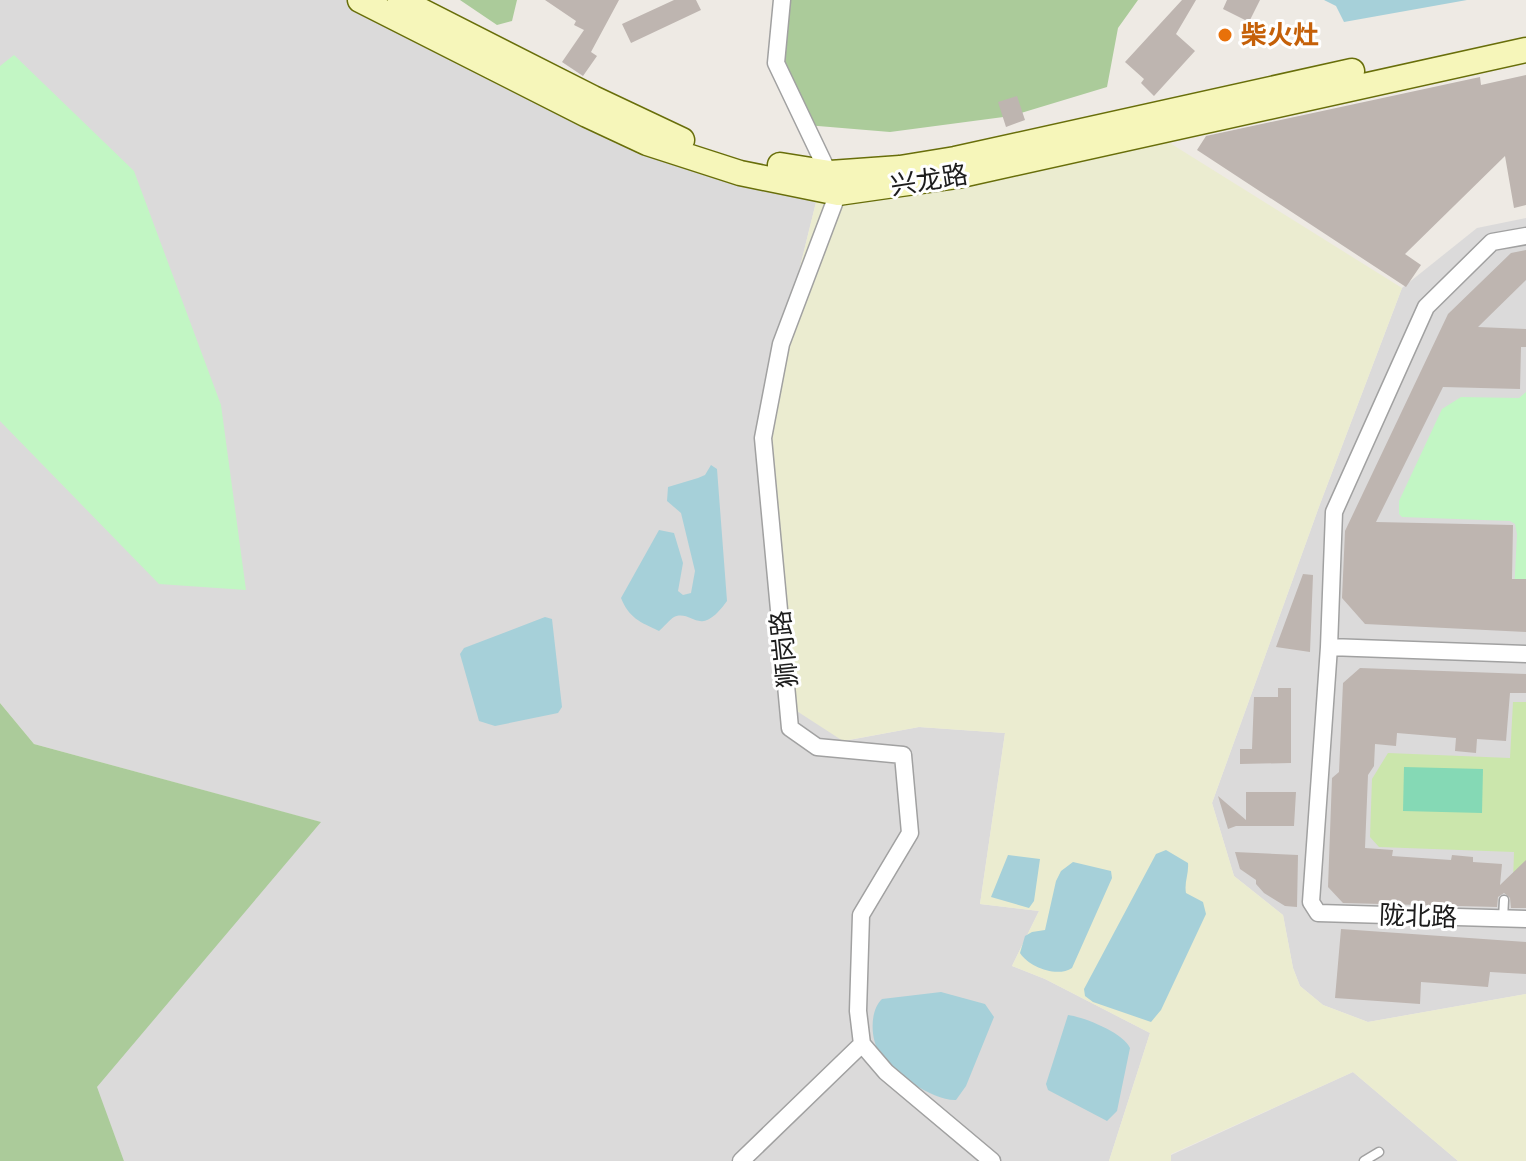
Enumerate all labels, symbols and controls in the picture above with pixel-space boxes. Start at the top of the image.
place label: 柴火灶 [1241,20,1319,50]
marker: 柴火灶 [1216,26,1234,44]
street label: 兴龙路 [888,159,970,201]
street label: 狮岗路 [765,609,803,689]
street label: 陇北路 [1378,900,1458,932]

